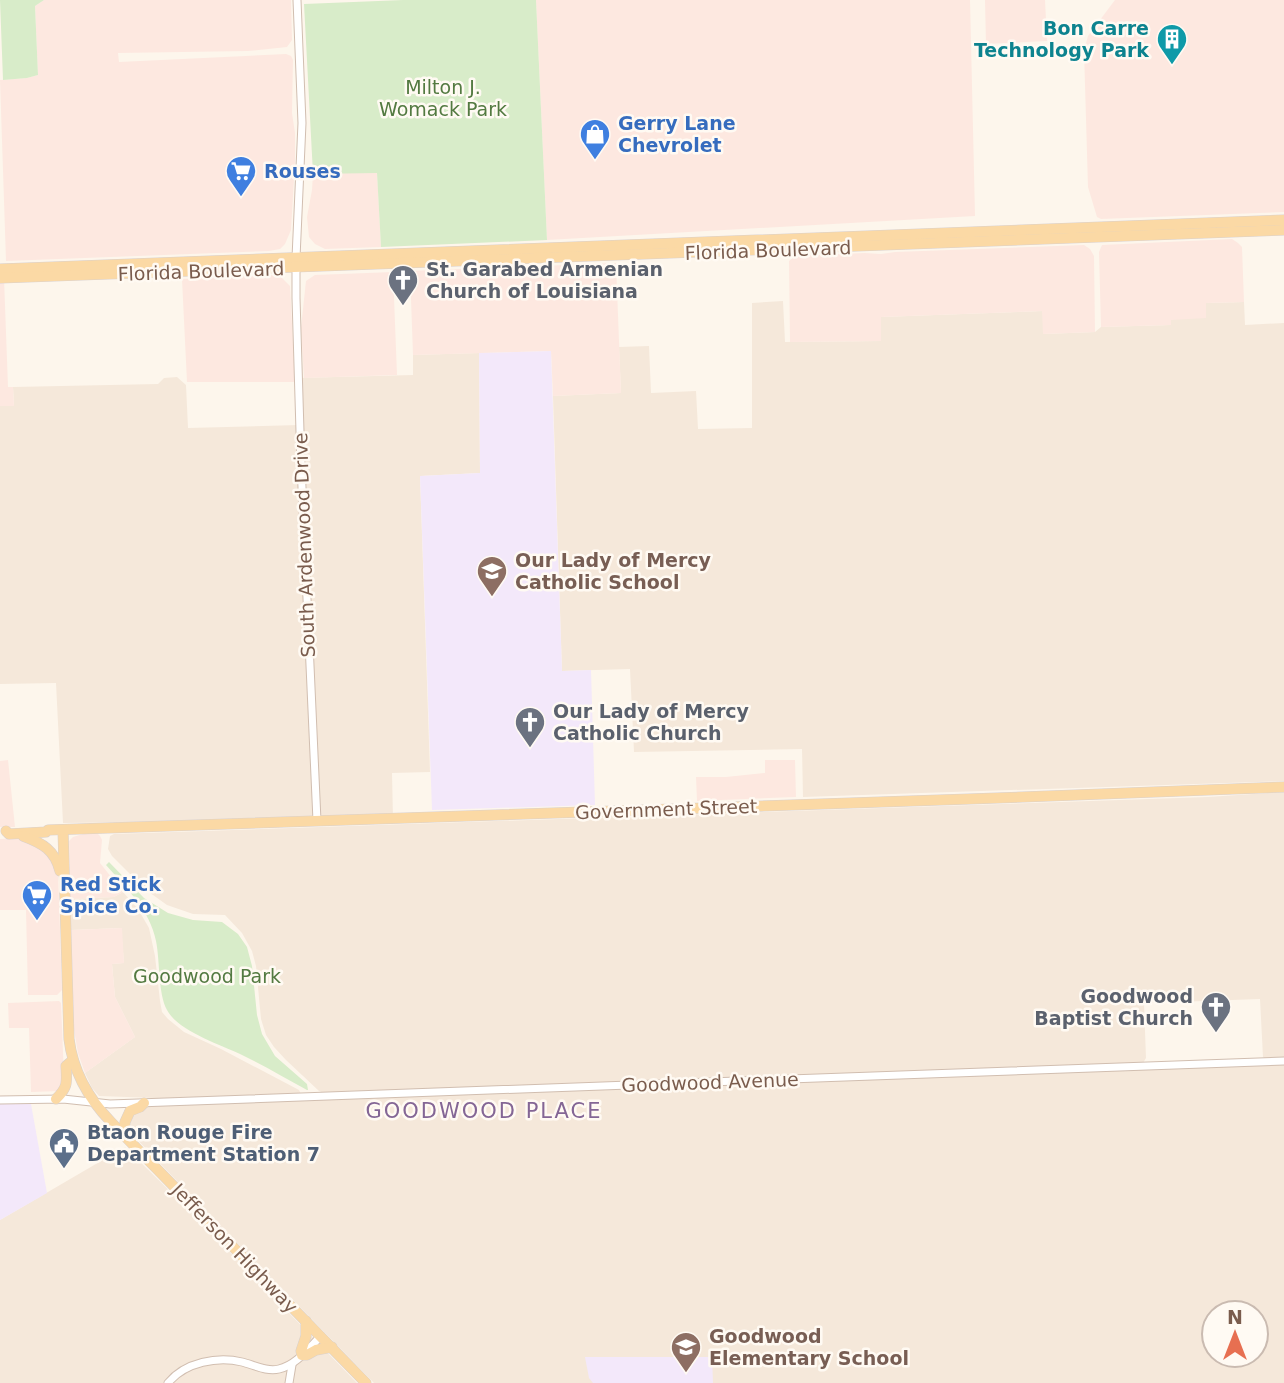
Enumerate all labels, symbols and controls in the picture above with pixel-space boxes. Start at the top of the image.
place label: Bon Carre Technology Park [974,17,1149,61]
building icon: Bon Carre Technology Park [1155,22,1189,66]
park label: Milton J. Womack Park [379,76,507,120]
place label: Gerry Lane Chevrolet [618,112,736,156]
shop icon: Gerry Lane Chevrolet [578,117,612,161]
supermarket icon: Rouses [224,154,258,198]
place label: Rouses [264,160,341,182]
street label: Florida Boulevard [684,236,852,264]
street label: Florida Boulevard [117,257,285,285]
place label: St. Garabed Armenian Church of Louisiana [426,258,663,302]
church icon: St. Garabed Armenian Church of Louisiana [386,263,420,307]
street label: South Ardenwood Drive [289,432,319,658]
place label: Our Lady of Mercy Catholic School [515,549,712,593]
school or university icon: Our Lady of Mercy Catholic School [475,554,509,598]
place label: Our Lady of Mercy Catholic Church [553,700,750,744]
church icon: Our Lady of Mercy Catholic Church [513,705,547,749]
street label: Government Street [575,795,757,823]
place label: Red Stick Spice Co. [60,873,161,917]
supermarket icon: Red Stick Spice Co. [20,878,54,922]
park label: Goodwood Park [133,965,281,987]
place label: Goodwood Baptist Church [1034,985,1193,1029]
church icon: Goodwood Baptist Church [1199,990,1233,1034]
street label: Goodwood Avenue [621,1068,799,1096]
district label: GOODWOOD PLACE [366,1099,602,1123]
place label: Btaon Rouge Fire Department Station 7 [87,1121,320,1165]
public building icon: Btaon Rouge Fire Department Station 7 [47,1126,81,1170]
street label: Jefferson Highway [167,1178,303,1317]
north arrow [1200,1299,1270,1369]
text: N [1227,1306,1243,1328]
place label: Goodwood Elementary School [709,1325,909,1369]
school or university icon: Goodwood Elementary School [669,1330,703,1374]

